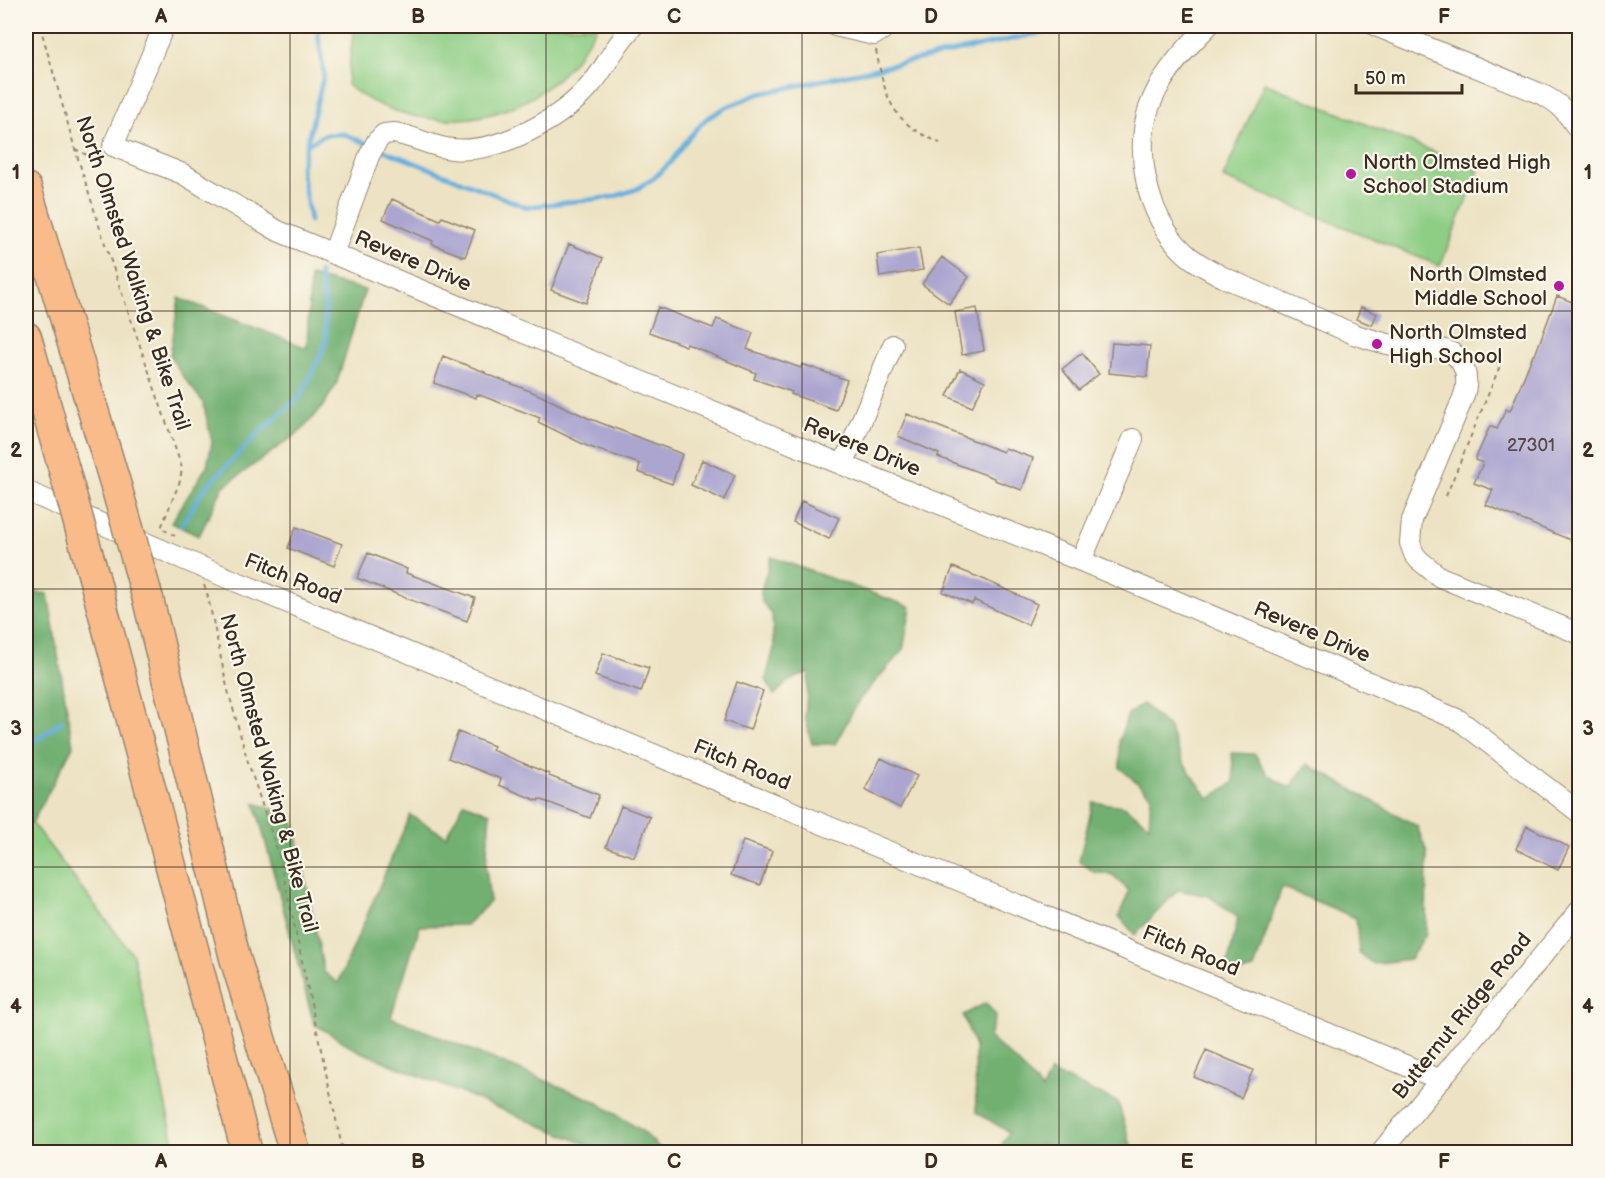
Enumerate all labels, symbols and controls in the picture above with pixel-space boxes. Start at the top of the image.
text: A [154,5,168,29]
text: B [411,5,425,29]
text: C [667,5,681,29]
text: D [924,5,938,29]
text: E [1181,5,1194,29]
text: F [1438,5,1450,29]
scale bar [1356,57,1462,95]
text: 50 m [1365,68,1406,89]
street label: North Olmsted Walking & Bike Trail [70,113,196,433]
place label: North Olmsted High School Stadium [1363,150,1551,199]
text: 1 [12,161,20,185]
text: 1 [1584,161,1592,185]
marker: North Olmsted High School Stadium [1344,167,1358,181]
street label: Revere Drive [351,225,475,297]
place label: North Olmsted Middle School [1409,262,1547,311]
marker: North Olmsted Middle School [1552,279,1566,293]
place label: North Olmsted High School [1389,320,1527,369]
marker: North Olmsted High School [1370,337,1384,351]
street label: Revere Drive [800,412,924,482]
house number: 27301 [1507,435,1555,456]
text: 2 [10,439,22,463]
text: 2 [1582,439,1594,463]
street label: Fitch Road [241,548,345,610]
street label: Revere Drive [1250,596,1374,668]
street label: North Olmsted Walking & Bike Trail [214,611,324,935]
text: 3 [10,717,22,741]
text: 3 [1582,717,1594,741]
street label: Fitch Road [690,734,794,796]
street label: Fitch Road [1139,920,1243,982]
street label: Butternut Ridge Road [1387,928,1537,1104]
text: 4 [10,995,22,1019]
text: 4 [1582,995,1594,1019]
text: A [154,1150,168,1174]
text: B [411,1150,425,1174]
text: C [667,1150,681,1174]
text: D [924,1150,938,1174]
text: E [1181,1150,1194,1174]
text: F [1438,1150,1450,1174]

